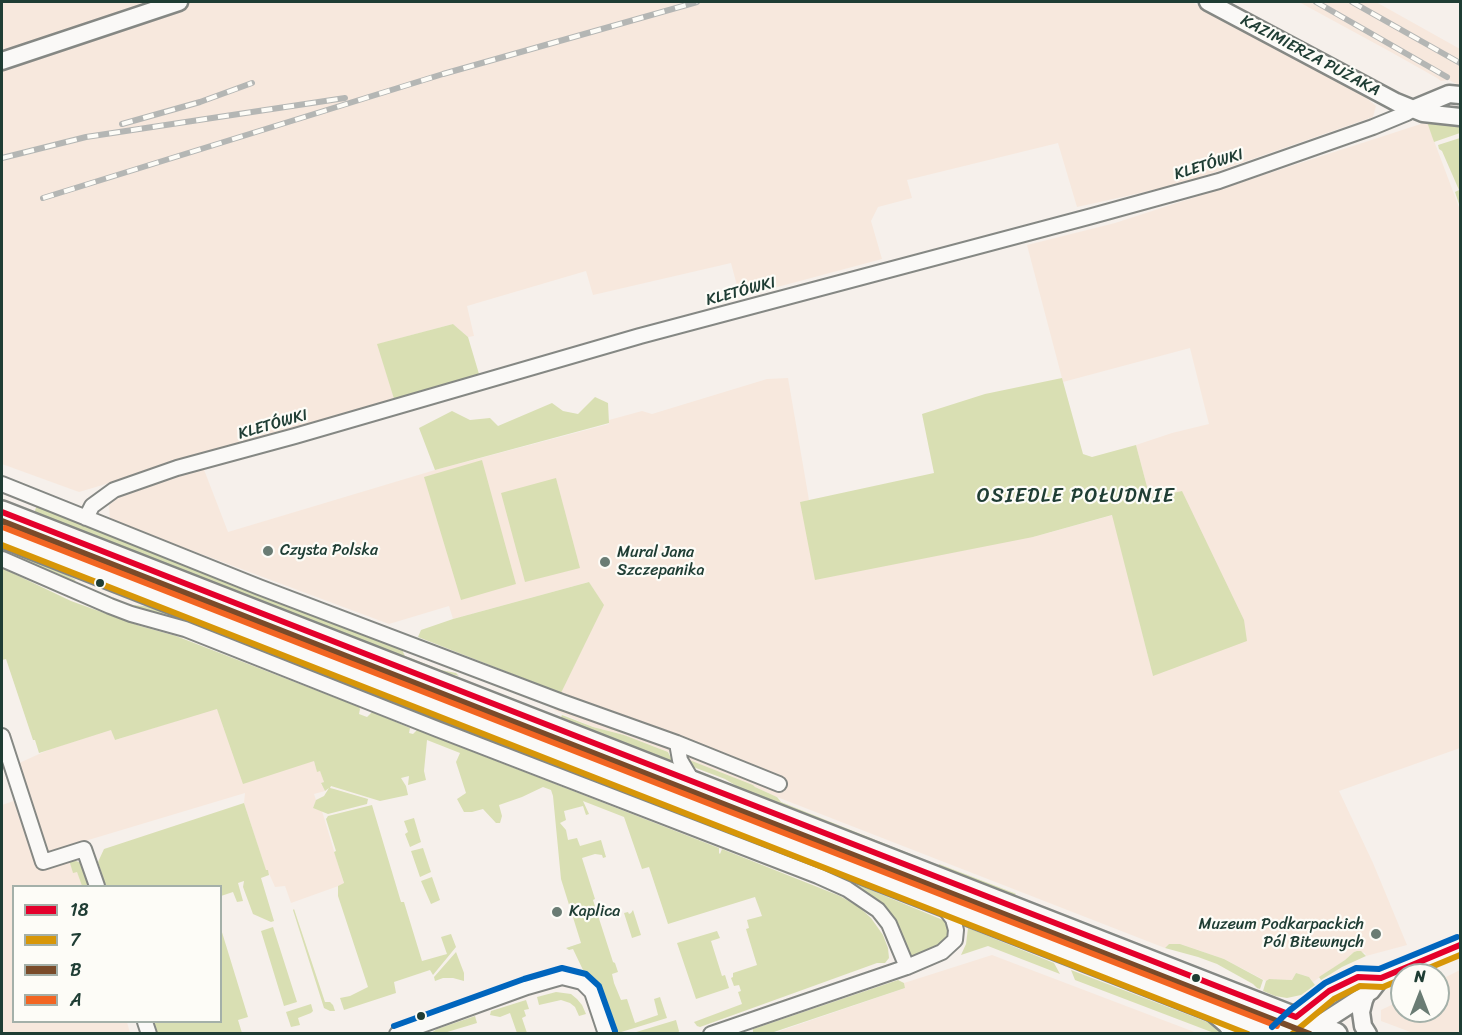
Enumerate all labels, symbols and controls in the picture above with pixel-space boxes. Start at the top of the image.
street label: KAZIMIERZA PUŻAKA [1237,11,1383,101]
street label: KLETÓWKI [1172,145,1246,185]
street label: KLETÓWKI [704,274,778,310]
street label: KLETÓWKI [236,406,310,444]
district label: OSIEDLE POŁUDNIE [979,485,1173,509]
place label: Czysta Polska [280,541,378,561]
place label: Mural Jana Szczepanika [617,543,705,581]
marker: Czysta Polska [261,544,275,558]
marker: Mural Jana Szczepanika [598,555,612,569]
unlabelled marker [94,577,106,589]
legend [12,885,222,1023]
text: 18 [70,894,89,926]
place label: Kaplica [569,902,620,922]
marker: Kaplica [550,905,564,919]
place label: Muzeum Podkarpackich Pól Bitewnych [1198,915,1364,953]
text: 7 [70,924,80,956]
marker: Muzeum Podkarpackich Pól Bitewnych [1369,927,1383,941]
text: B [70,954,81,986]
text: N [1414,962,1426,991]
north arrow [1390,963,1450,1023]
unlabelled marker [1190,972,1202,984]
text: A [70,984,82,1016]
unlabelled marker [415,1010,427,1022]

